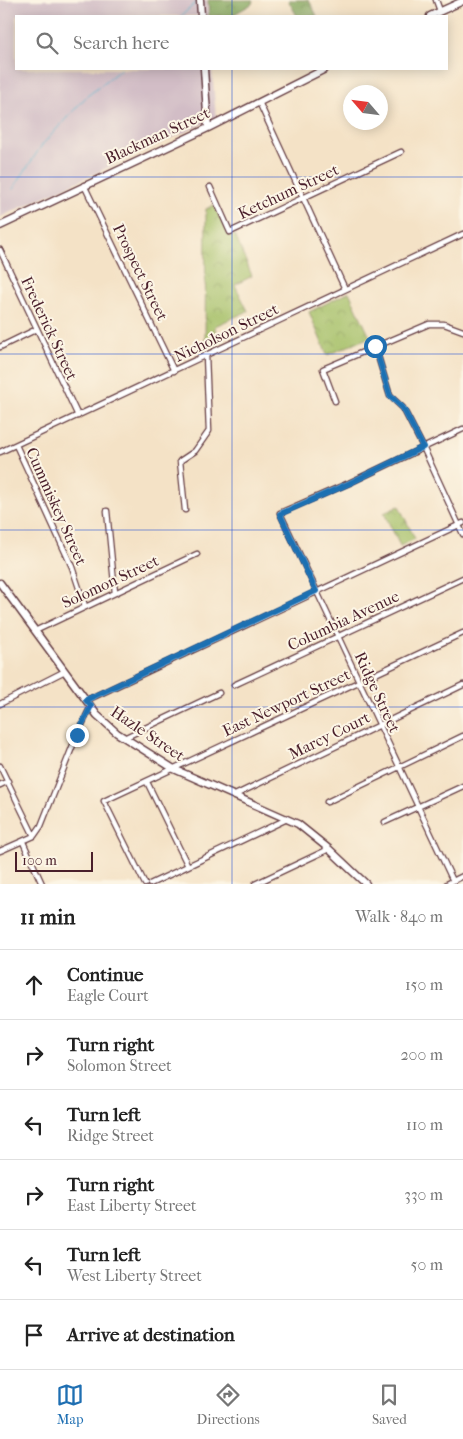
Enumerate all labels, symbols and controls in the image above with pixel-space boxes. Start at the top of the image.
search box [15,15,448,70]
icon: search [33,29,61,57]
text: Search here [73,32,169,54]
north arrow [343,85,388,130]
street label: Blackman Street [102,103,213,168]
street label: Ketchum Street [235,160,342,223]
street label: Prospect Street [109,221,172,324]
street label: Frederick Street [17,273,82,383]
street label: Nicholson Street [171,299,282,366]
route start [364,335,387,358]
street label: Cummiskey Street [22,444,91,568]
street label: Solomon Street [59,551,162,612]
street label: Columbia Avenue [284,586,402,655]
street label: Ridge Street [351,649,405,736]
street label: East Newport Street [219,664,353,740]
street label: Hazle Street [107,702,189,765]
street label: Marcy Court [285,707,373,763]
route end [66,724,89,747]
scale bar [15,849,92,872]
text: 100 m [22,852,57,869]
text: 11 min [20,905,75,929]
text: Walk · 840 m [355,907,443,926]
text: Continue [67,964,143,986]
icon: ahead [20,971,48,999]
text: 150 m [405,975,443,994]
text: Eagle Court [67,986,149,1005]
text: Turn right [67,1034,154,1056]
icon: right [20,1041,48,1069]
text: 200 m [400,1045,443,1064]
text: Solomon Street [67,1056,172,1075]
text: Turn left [67,1104,141,1126]
icon: left [20,1111,48,1139]
text: 110 m [406,1115,443,1134]
text: Ridge Street [67,1126,154,1145]
text: Turn right [67,1174,154,1196]
icon: right [20,1181,48,1209]
text: 330 m [404,1185,443,1204]
text: East Liberty Street [67,1196,197,1215]
text: Turn left [67,1244,141,1266]
icon: left [20,1251,48,1279]
text: 50 m [411,1255,443,1274]
text: West Liberty Street [67,1266,202,1285]
icon: arrive [20,1321,48,1349]
text: Arrive at destination [67,1324,235,1346]
tab: Map [56,1381,84,1428]
tab: Directions [197,1381,260,1428]
tab: Saved [372,1381,407,1428]

